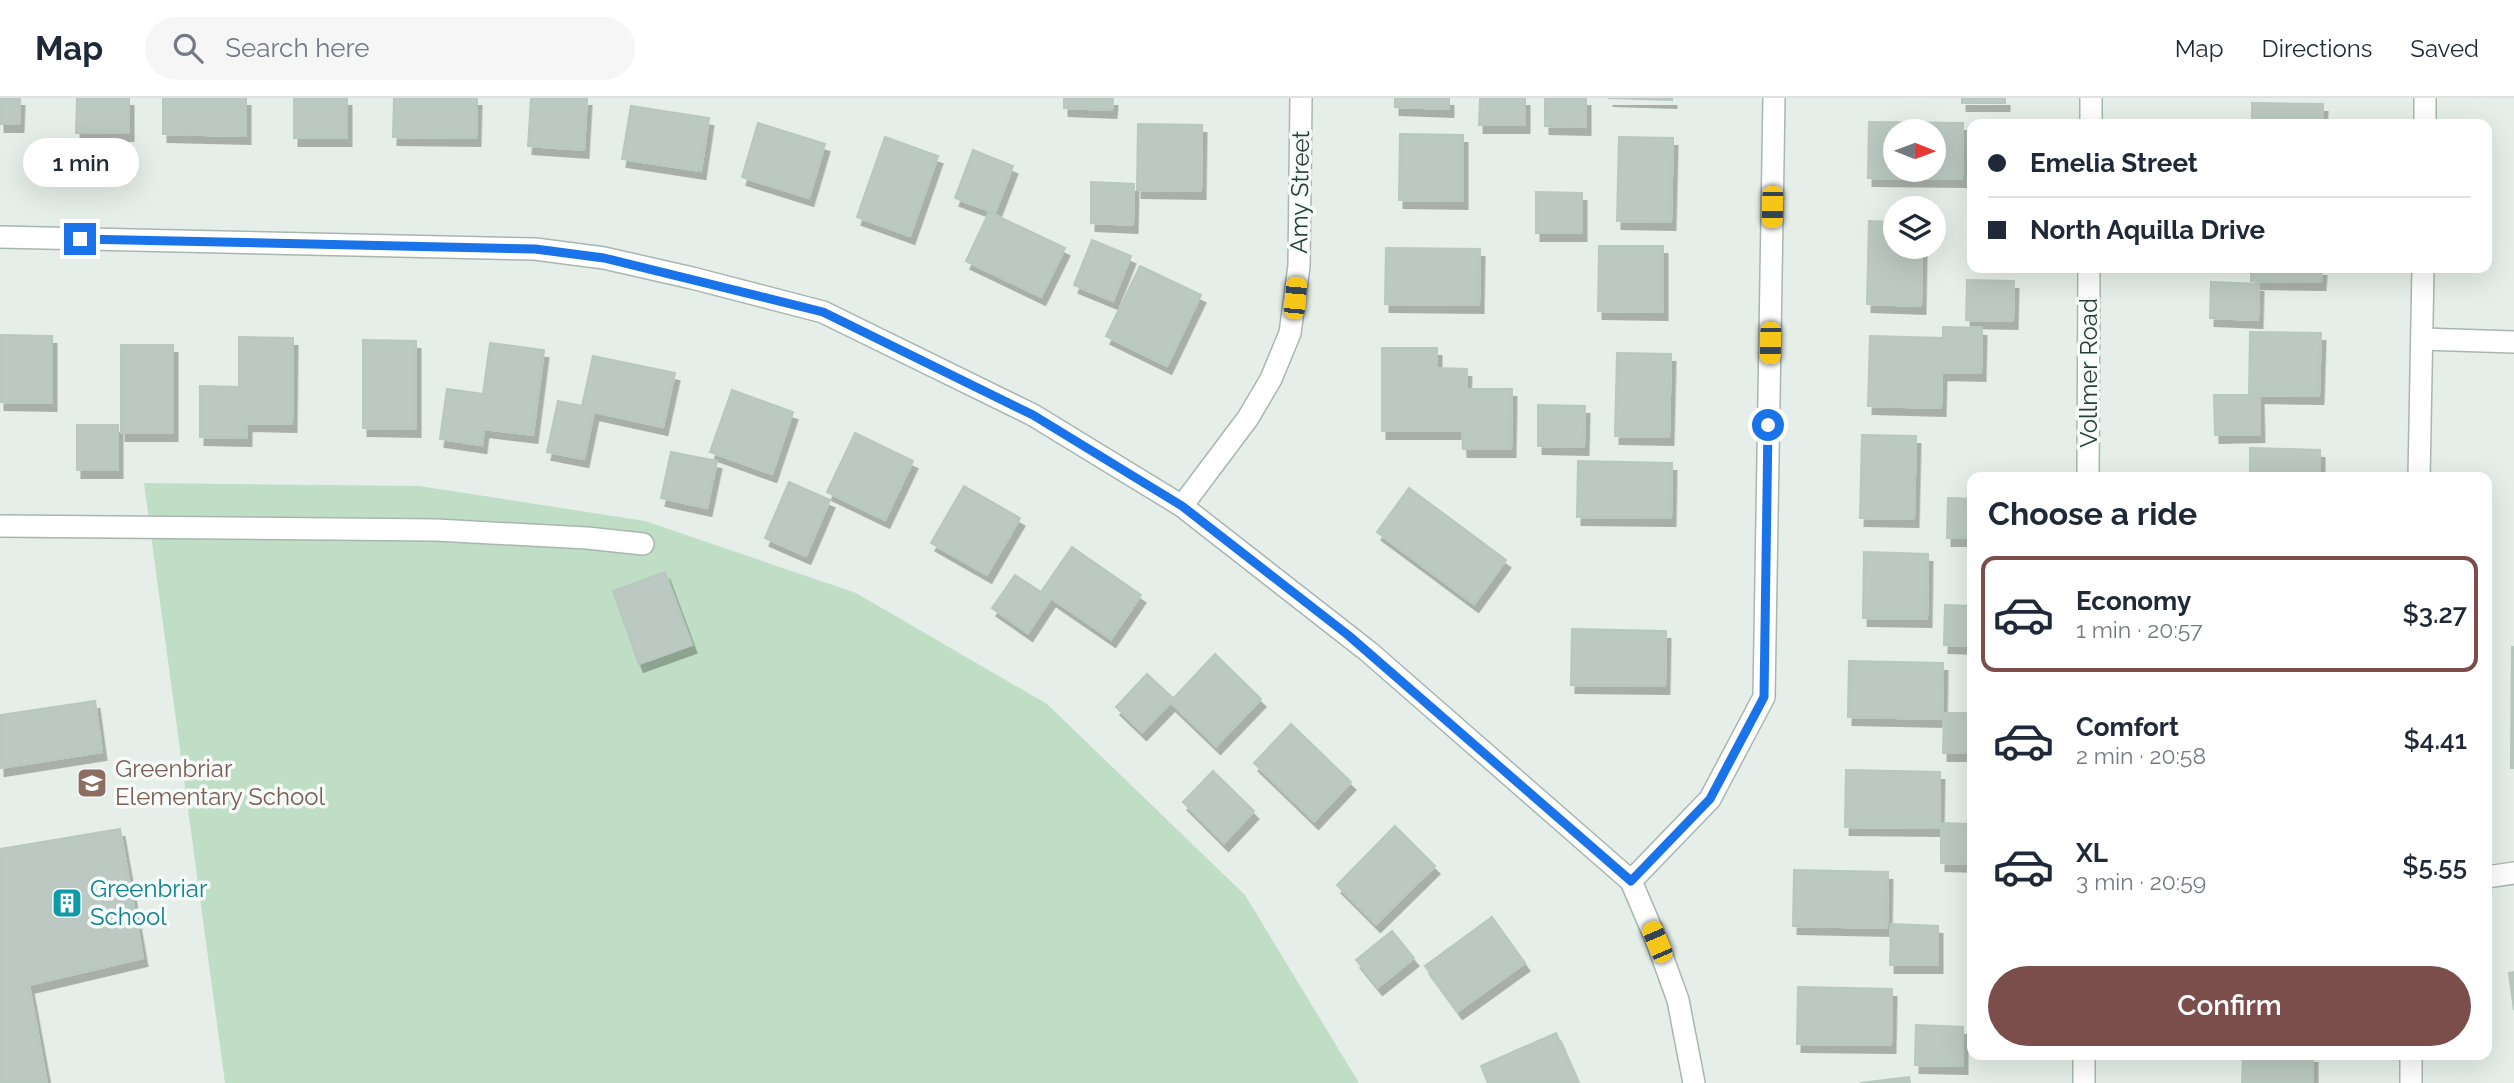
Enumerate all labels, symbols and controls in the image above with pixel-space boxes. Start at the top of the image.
search box [145,17,635,80]
text: Map [35,29,103,68]
icon: search [169,29,207,67]
text: Search here [225,33,370,63]
text: Map [2175,34,2224,63]
text: Directions [2262,34,2372,63]
text: Saved [2410,34,2479,63]
north arrow [1883,119,1946,182]
map controls [1883,119,1946,259]
street label: Amy Street [1284,130,1315,254]
callout: 1 min [22,138,138,186]
text: Emelia Street [2030,148,2198,178]
text: 1 min [52,149,110,176]
car [1762,186,1783,228]
button: layers [1883,196,1946,259]
text: North Aquilla Drive [2030,215,2265,245]
route end [64,223,96,255]
car [1283,276,1308,320]
street label: Vollmer Road [2074,298,2103,448]
car [1760,322,1781,364]
route start [1752,409,1784,441]
text: Choose a ride [1988,495,2197,532]
icon: car [1992,583,2055,646]
text: Economy [2076,586,2191,616]
text: $3.27 [2402,599,2467,629]
text: 1 min · 20:57 [2076,616,2203,643]
icon: car [1992,709,2055,772]
text: Comfort [2076,712,2179,742]
text: $4.41 [2404,725,2467,755]
text: 2 min · 20:58 [2076,742,2206,769]
place label: Greenbriar Elementary School [115,754,326,811]
school or university icon: Greenbriar Elementary School [75,766,109,800]
icon: car [1992,835,2055,898]
text: XL [2076,838,2108,868]
text: $5.55 [2402,851,2467,881]
text: 3 min · 20:59 [2076,868,2206,895]
place label: Greenbriar School [90,874,208,931]
building icon: Greenbriar School [50,886,84,920]
car [1640,919,1675,965]
button: Confirm [1988,966,2471,1046]

